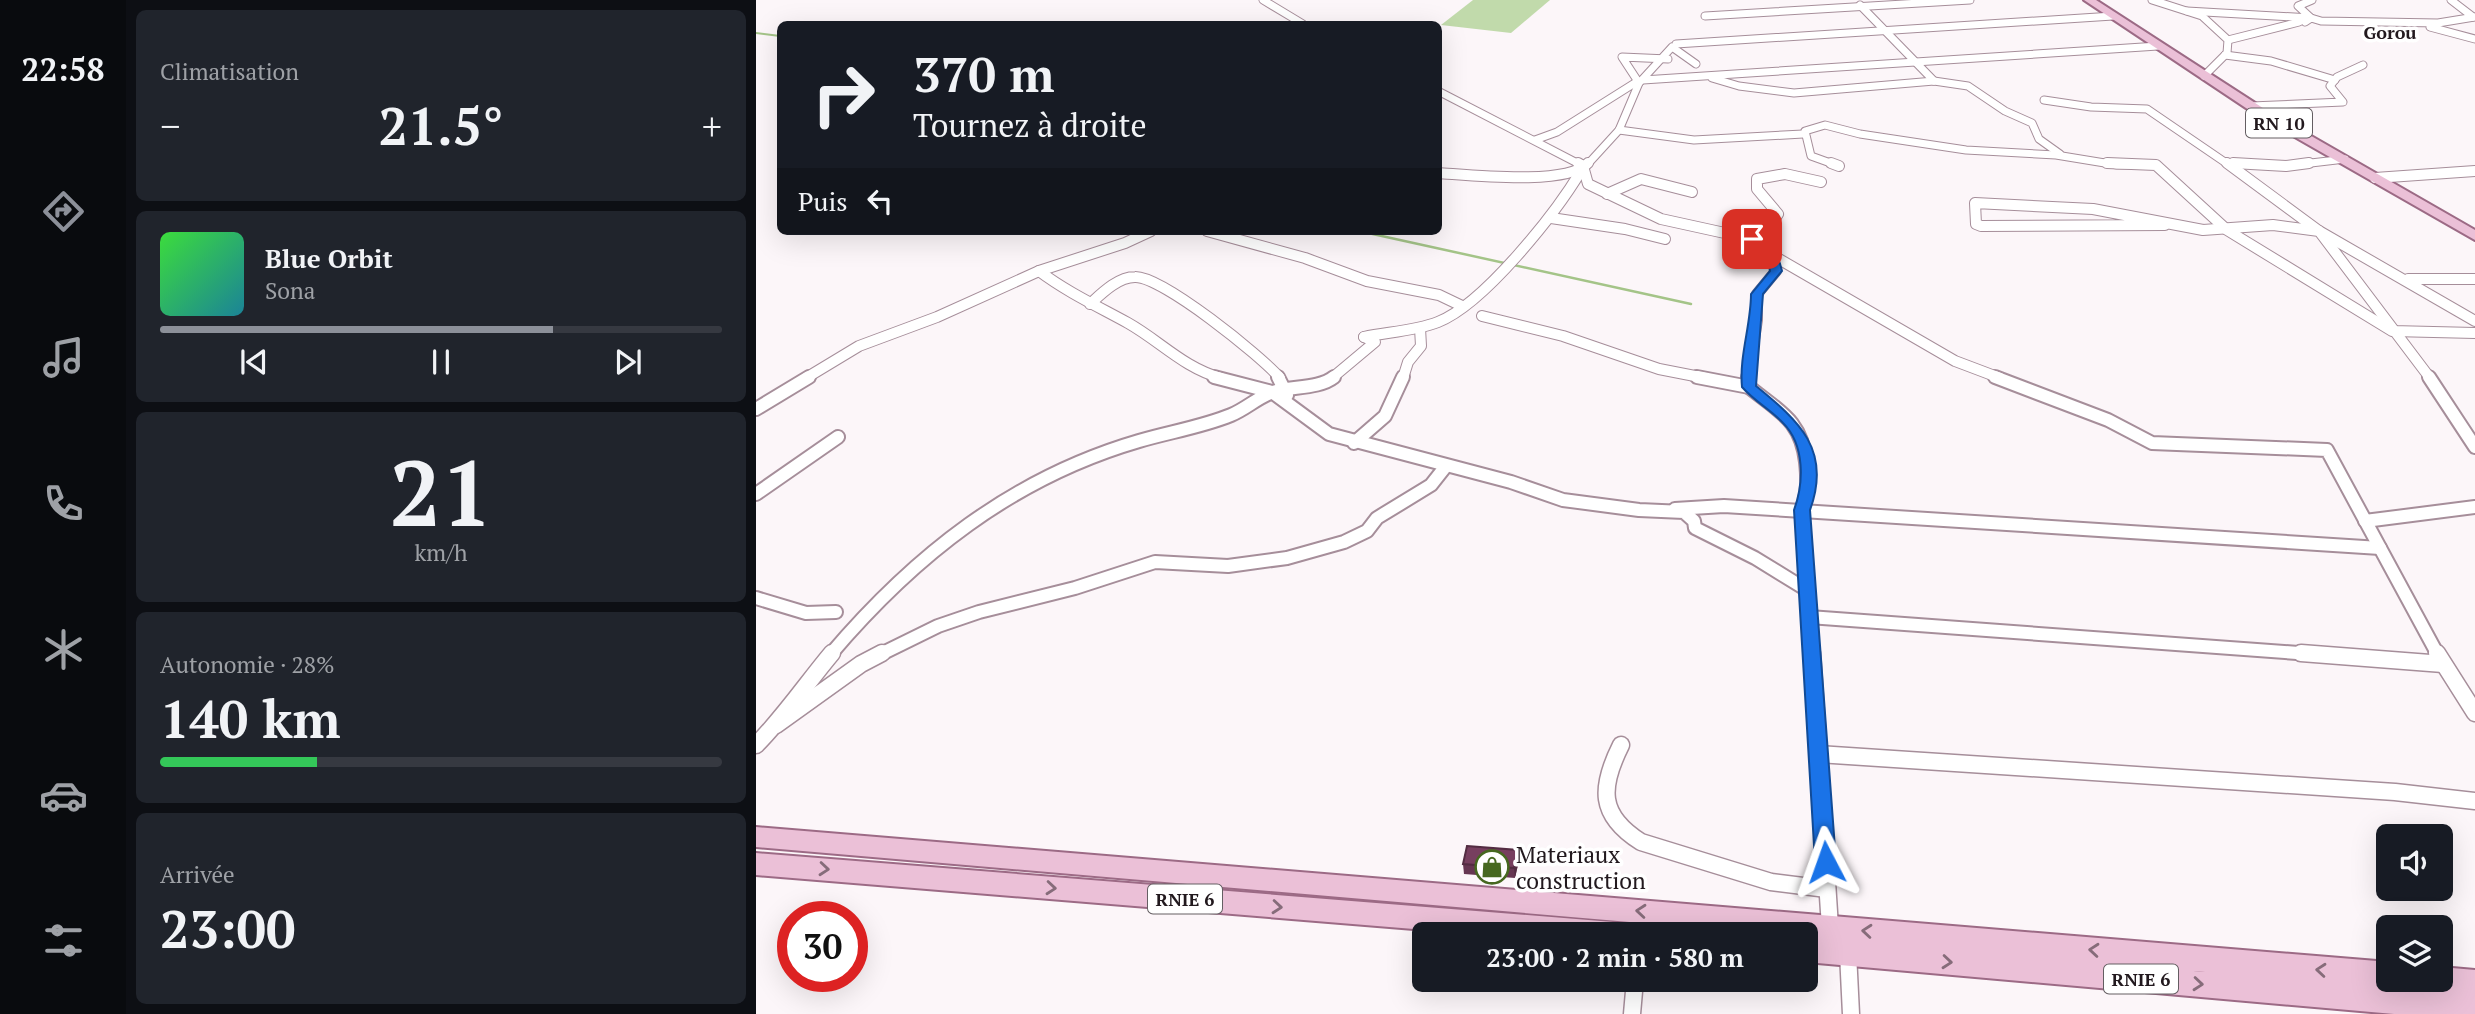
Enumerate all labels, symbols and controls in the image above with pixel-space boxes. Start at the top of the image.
district label: Gorou [2363,20,2417,44]
text: 370 m [913,41,1055,106]
text: 22:58 [21,48,105,90]
icon: right [798,49,889,140]
text: Climatisation [160,56,299,87]
text: 21.5° [378,91,504,160]
text: − [160,101,180,151]
text: + [702,101,722,151]
text: Tournez à droite [913,104,1147,146]
road number: RN 10 [2246,109,2312,138]
icon: left [861,182,899,220]
text: Puis [798,184,847,218]
icon: directions [39,187,88,236]
pin [1722,209,1782,269]
icon: arrive [1733,220,1771,258]
text: Blue Orbit [265,241,393,275]
text: Sona [265,275,315,306]
icon: music [39,333,88,382]
icon: previous [235,343,273,381]
icon: pause [422,343,460,381]
icon: next [609,343,647,381]
text: 21 [390,431,492,552]
icon: phone [39,479,88,528]
text: km/h [414,537,468,568]
icon: climate [39,625,88,674]
text: Autonomie · 28% [160,649,335,680]
text: 140 km [160,684,341,753]
icon: car [39,771,88,820]
map controls [2376,824,2453,992]
button: sound [2376,824,2453,901]
position arrow [1789,825,1863,899]
place label: Materiaux construction [1516,839,1646,896]
shop icon: Materiaux construction [1473,848,1511,886]
text: Arrivée [160,859,235,890]
one-way arrow [819,861,830,876]
one-way arrow [1046,880,1057,895]
road number: RNIE 6 [1148,884,1222,914]
text: 23:00 [160,894,295,963]
one-way arrow [1272,899,1283,914]
speed limit sign: 30 [777,901,868,992]
one-way arrow [1635,904,1646,919]
button: layers [2376,915,2453,992]
icon: filters [39,916,88,965]
one-way arrow [1862,924,1873,939]
text: 23:00 · 2 min · 580 m [1486,940,1744,974]
one-way arrow [2088,943,2099,958]
one-way arrow [1942,954,1953,969]
one-way arrow [2315,962,2327,977]
road number: RNIE 6 [2104,964,2178,994]
one-way arrow [2193,976,2204,991]

